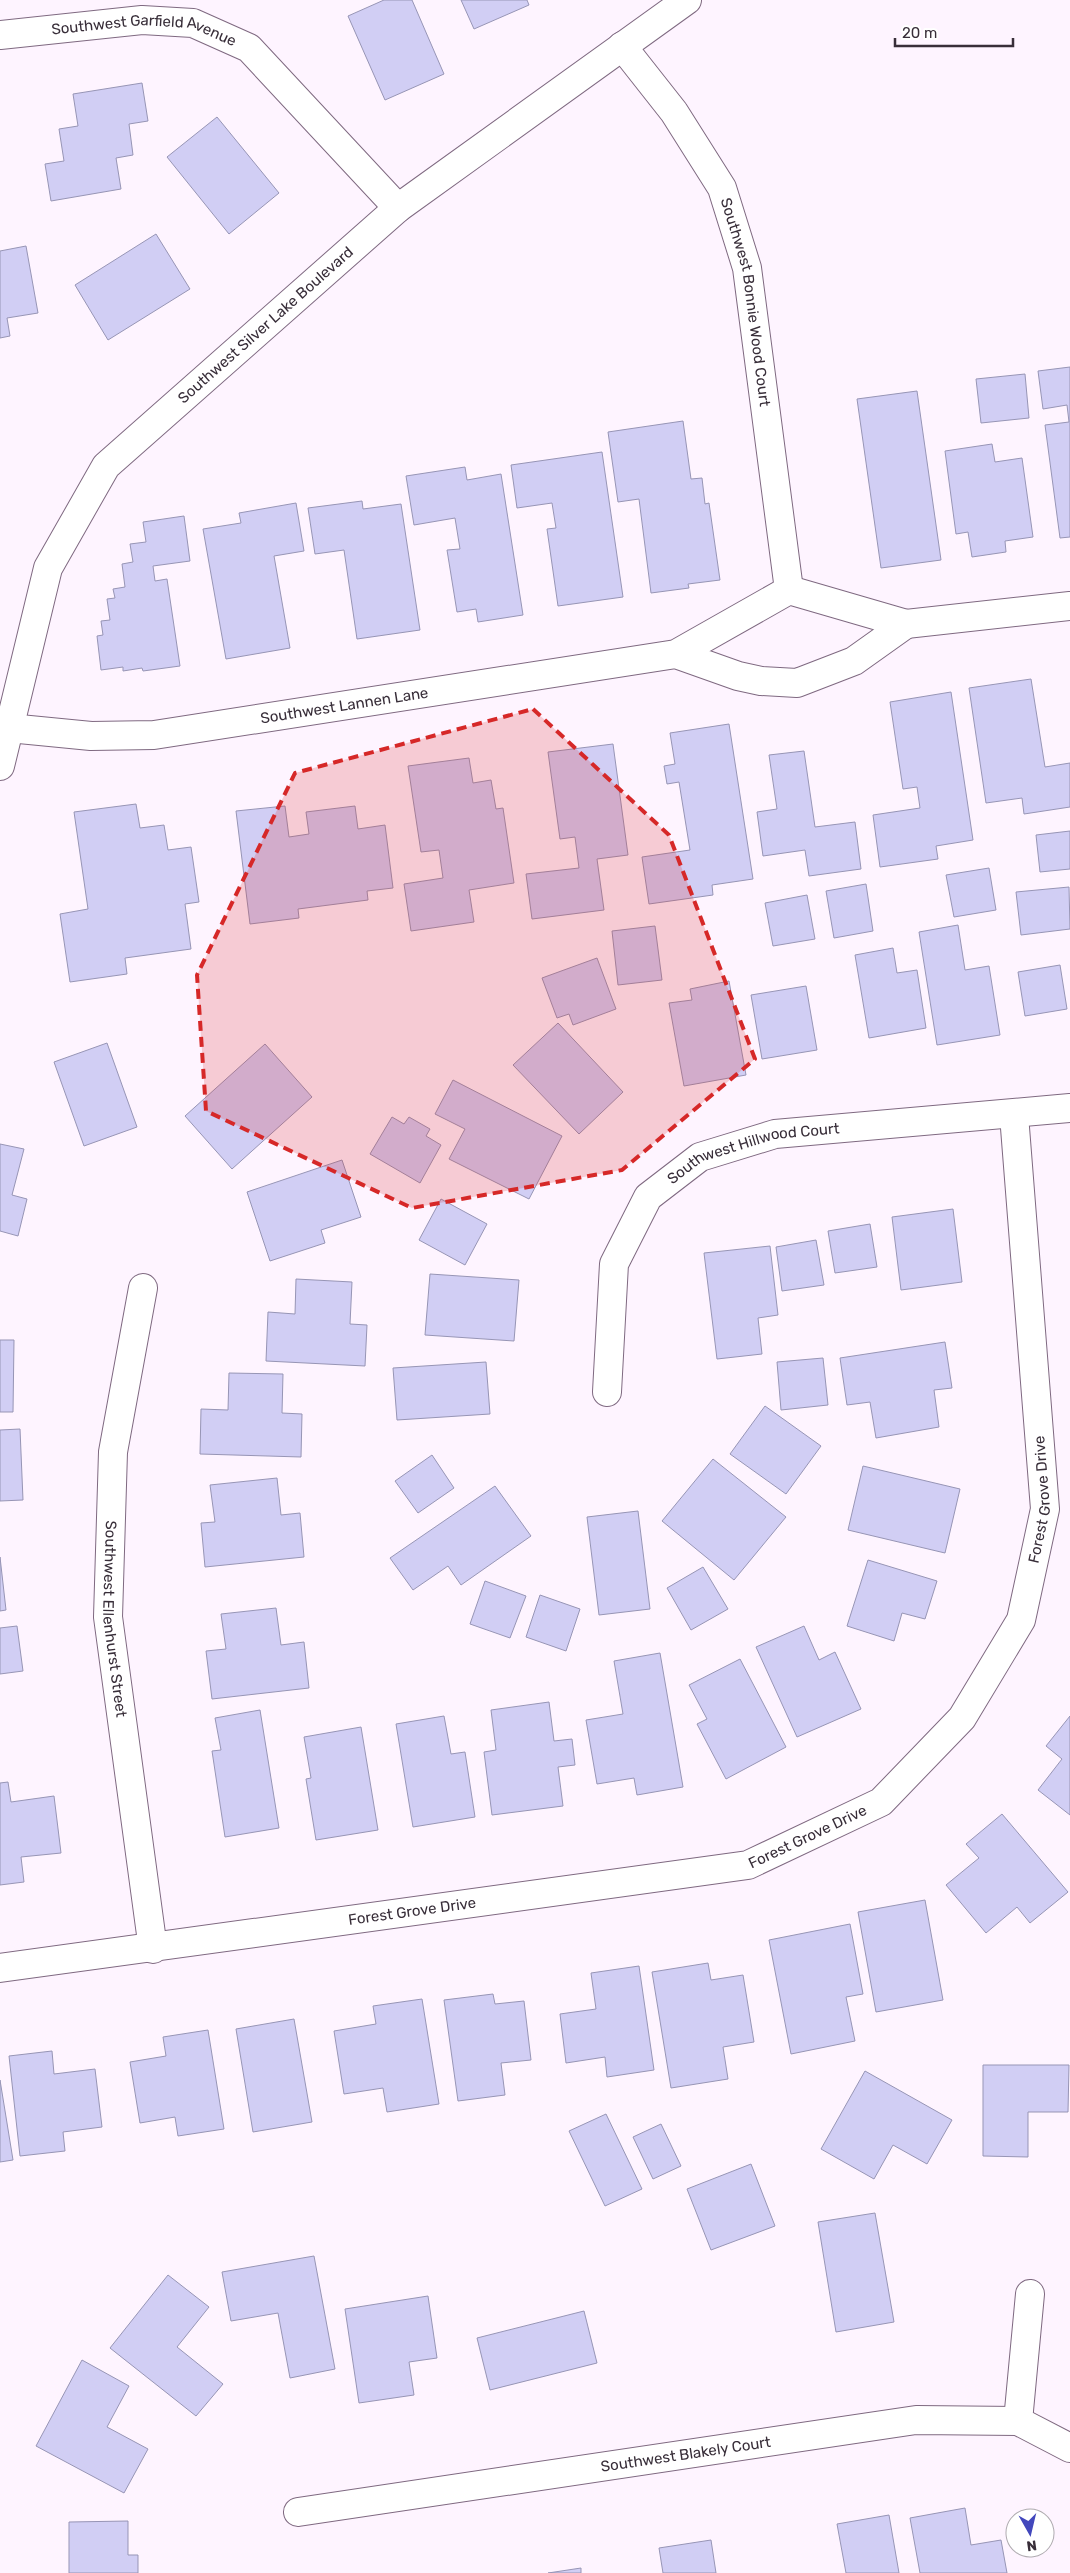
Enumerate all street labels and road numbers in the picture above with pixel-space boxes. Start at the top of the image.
street label: Southwest Garfield Avenue [50,11,239,50]
street label: Southwest Bonnie Wood Court [717,196,774,408]
street label: Southwest Silver Lake Boulevard [174,243,357,407]
street label: Southwest Lannen Lane [259,684,430,727]
street label: Southwest Hillwood Court [664,1119,840,1188]
street label: Forest Grove Drive [1025,1435,1055,1565]
street label: Southwest Ellenhurst Street [99,1520,131,1718]
street label: Forest Grove Drive [746,1801,870,1872]
street label: Forest Grove Drive [347,1894,477,1929]
street label: Southwest Blakely Court [600,2433,772,2476]

